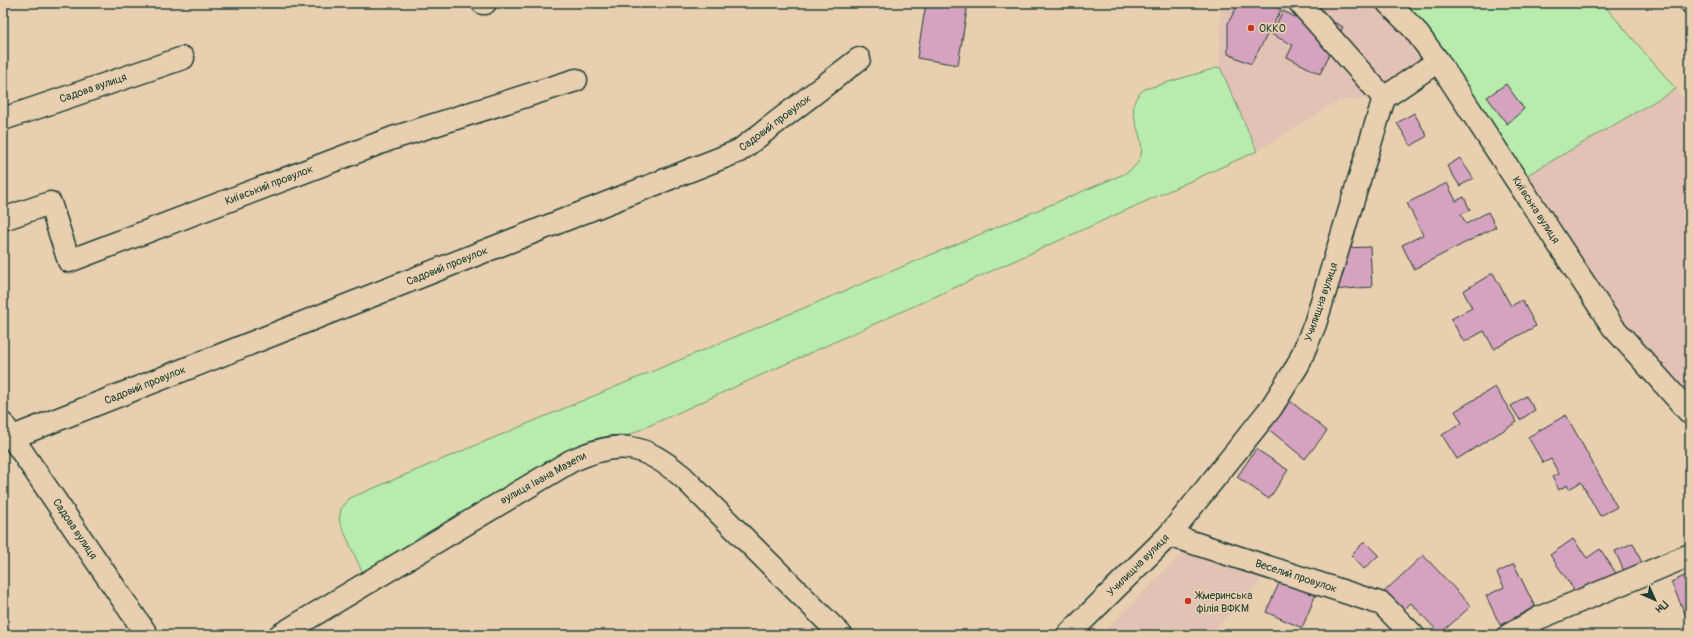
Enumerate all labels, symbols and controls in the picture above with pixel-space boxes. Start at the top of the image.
place label: ОККО [1259,22,1286,35]
marker: ОККО [1246,23,1256,33]
street label: Садова вулиця [58,70,128,106]
street label: Садовий провулок [737,92,814,154]
street label: Київський провулок [223,162,315,208]
street label: Київська вулиця [1510,174,1562,246]
street label: Садовий провулок [404,244,490,288]
street label: Училищна вулиця [1301,261,1341,343]
street label: Садовий провулок [102,363,188,407]
street label: вулиця Івана Мазепи [498,449,588,507]
street label: Садова вулиця [50,496,100,562]
street label: Училищна вулиця [1104,531,1172,599]
street label: Веселий провулок [1253,557,1339,595]
north arrow [1635,580,1675,620]
place label: Жмеринська філія ВФКМ [1194,589,1252,615]
marker: Жмеринська філія ВФКМ [1183,596,1193,606]
text: Пн [1652,598,1671,616]

